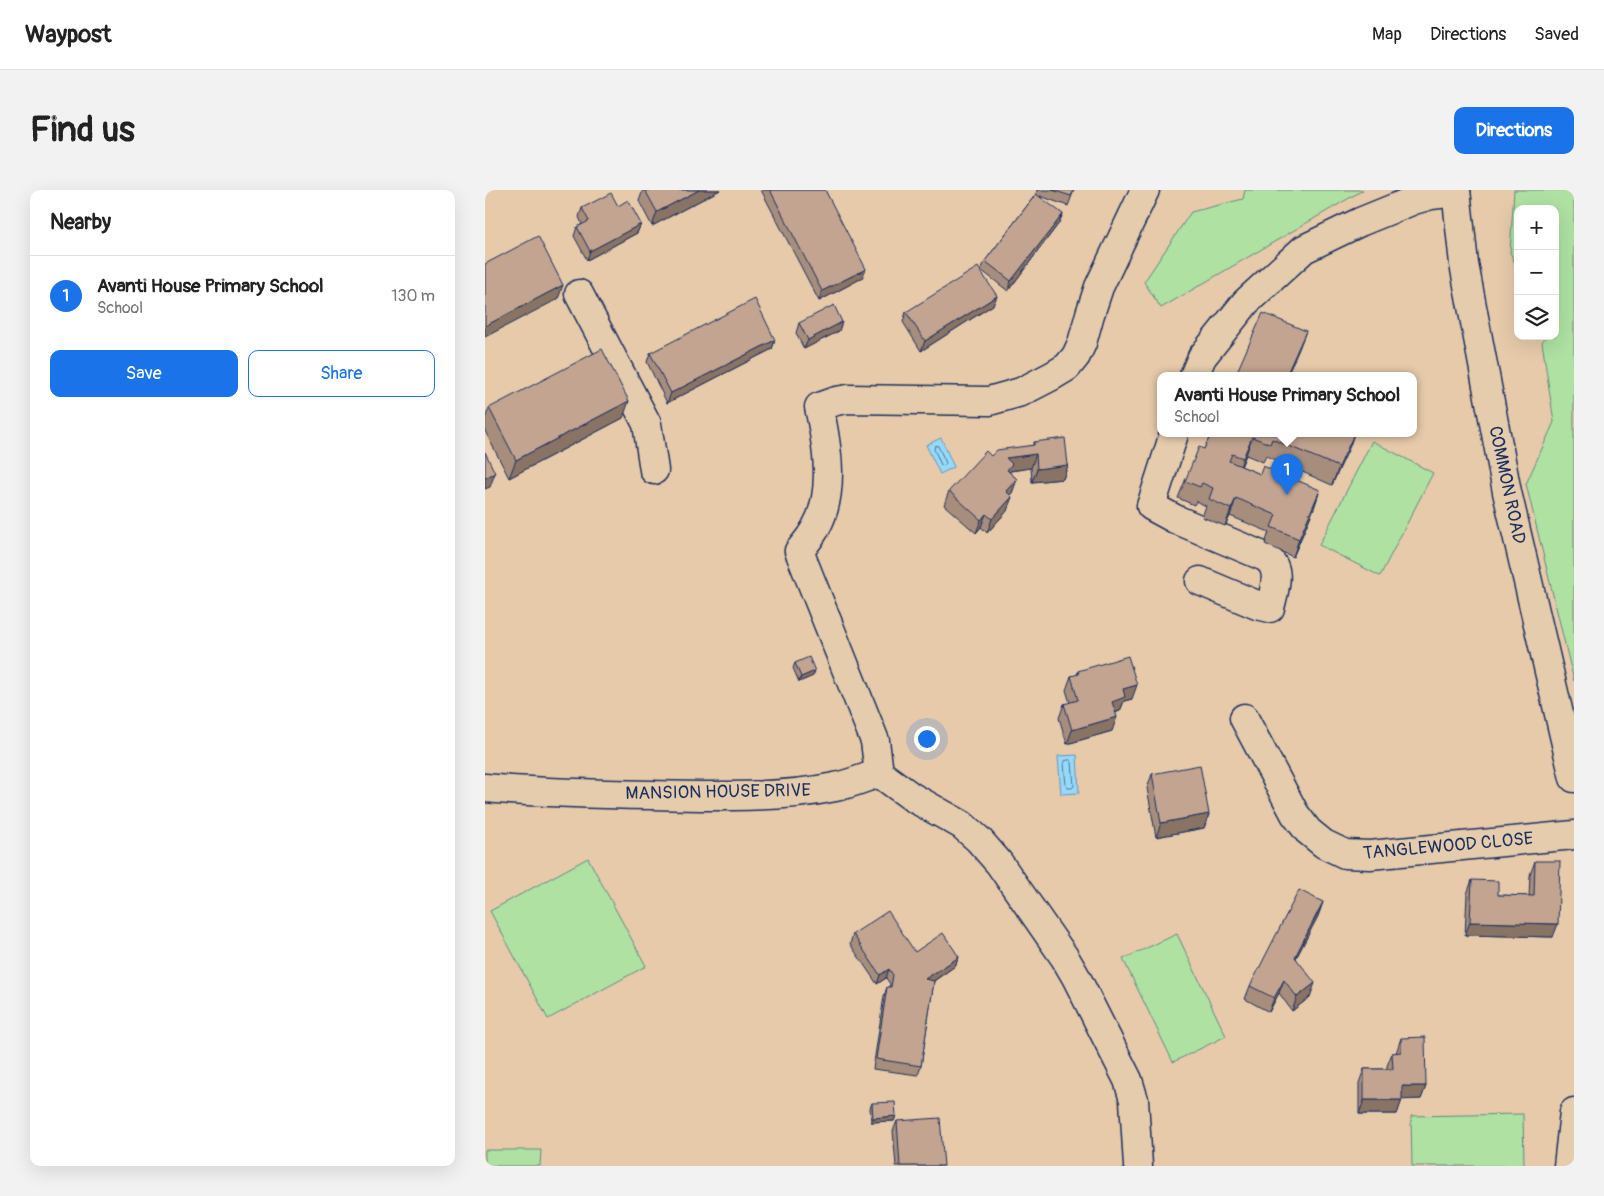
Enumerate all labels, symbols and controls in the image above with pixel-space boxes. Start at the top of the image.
text: Waypost [25,20,112,49]
text: Map [1372,23,1402,46]
text: Directions [1430,23,1506,46]
text: Saved [1534,23,1579,46]
button: Directions [1454,107,1574,154]
text: Find us [30,108,135,152]
map controls [1514,205,1559,340]
button: + [1514,205,1559,250]
text: Nearby [50,209,111,236]
button: − [1514,250,1559,295]
text: Avanti House Primary School [97,274,324,298]
text: 1 [63,286,69,306]
text: 130 m [391,286,435,306]
button: layers [1514,295,1559,340]
text: School [97,298,143,318]
button: Save [50,350,238,397]
button: Share [248,350,435,397]
popup [1157,372,1417,437]
text: Avanti House Primary School [1174,383,1400,407]
text: School [1174,407,1220,427]
street label: COMMON ROAD [1483,424,1531,546]
pin: 1 [1271,454,1303,495]
your location [914,726,940,752]
street label: MANSION HOUSE DRIVE [625,779,811,805]
street label: TANGLEWOOD CLOSE [1362,827,1534,865]

